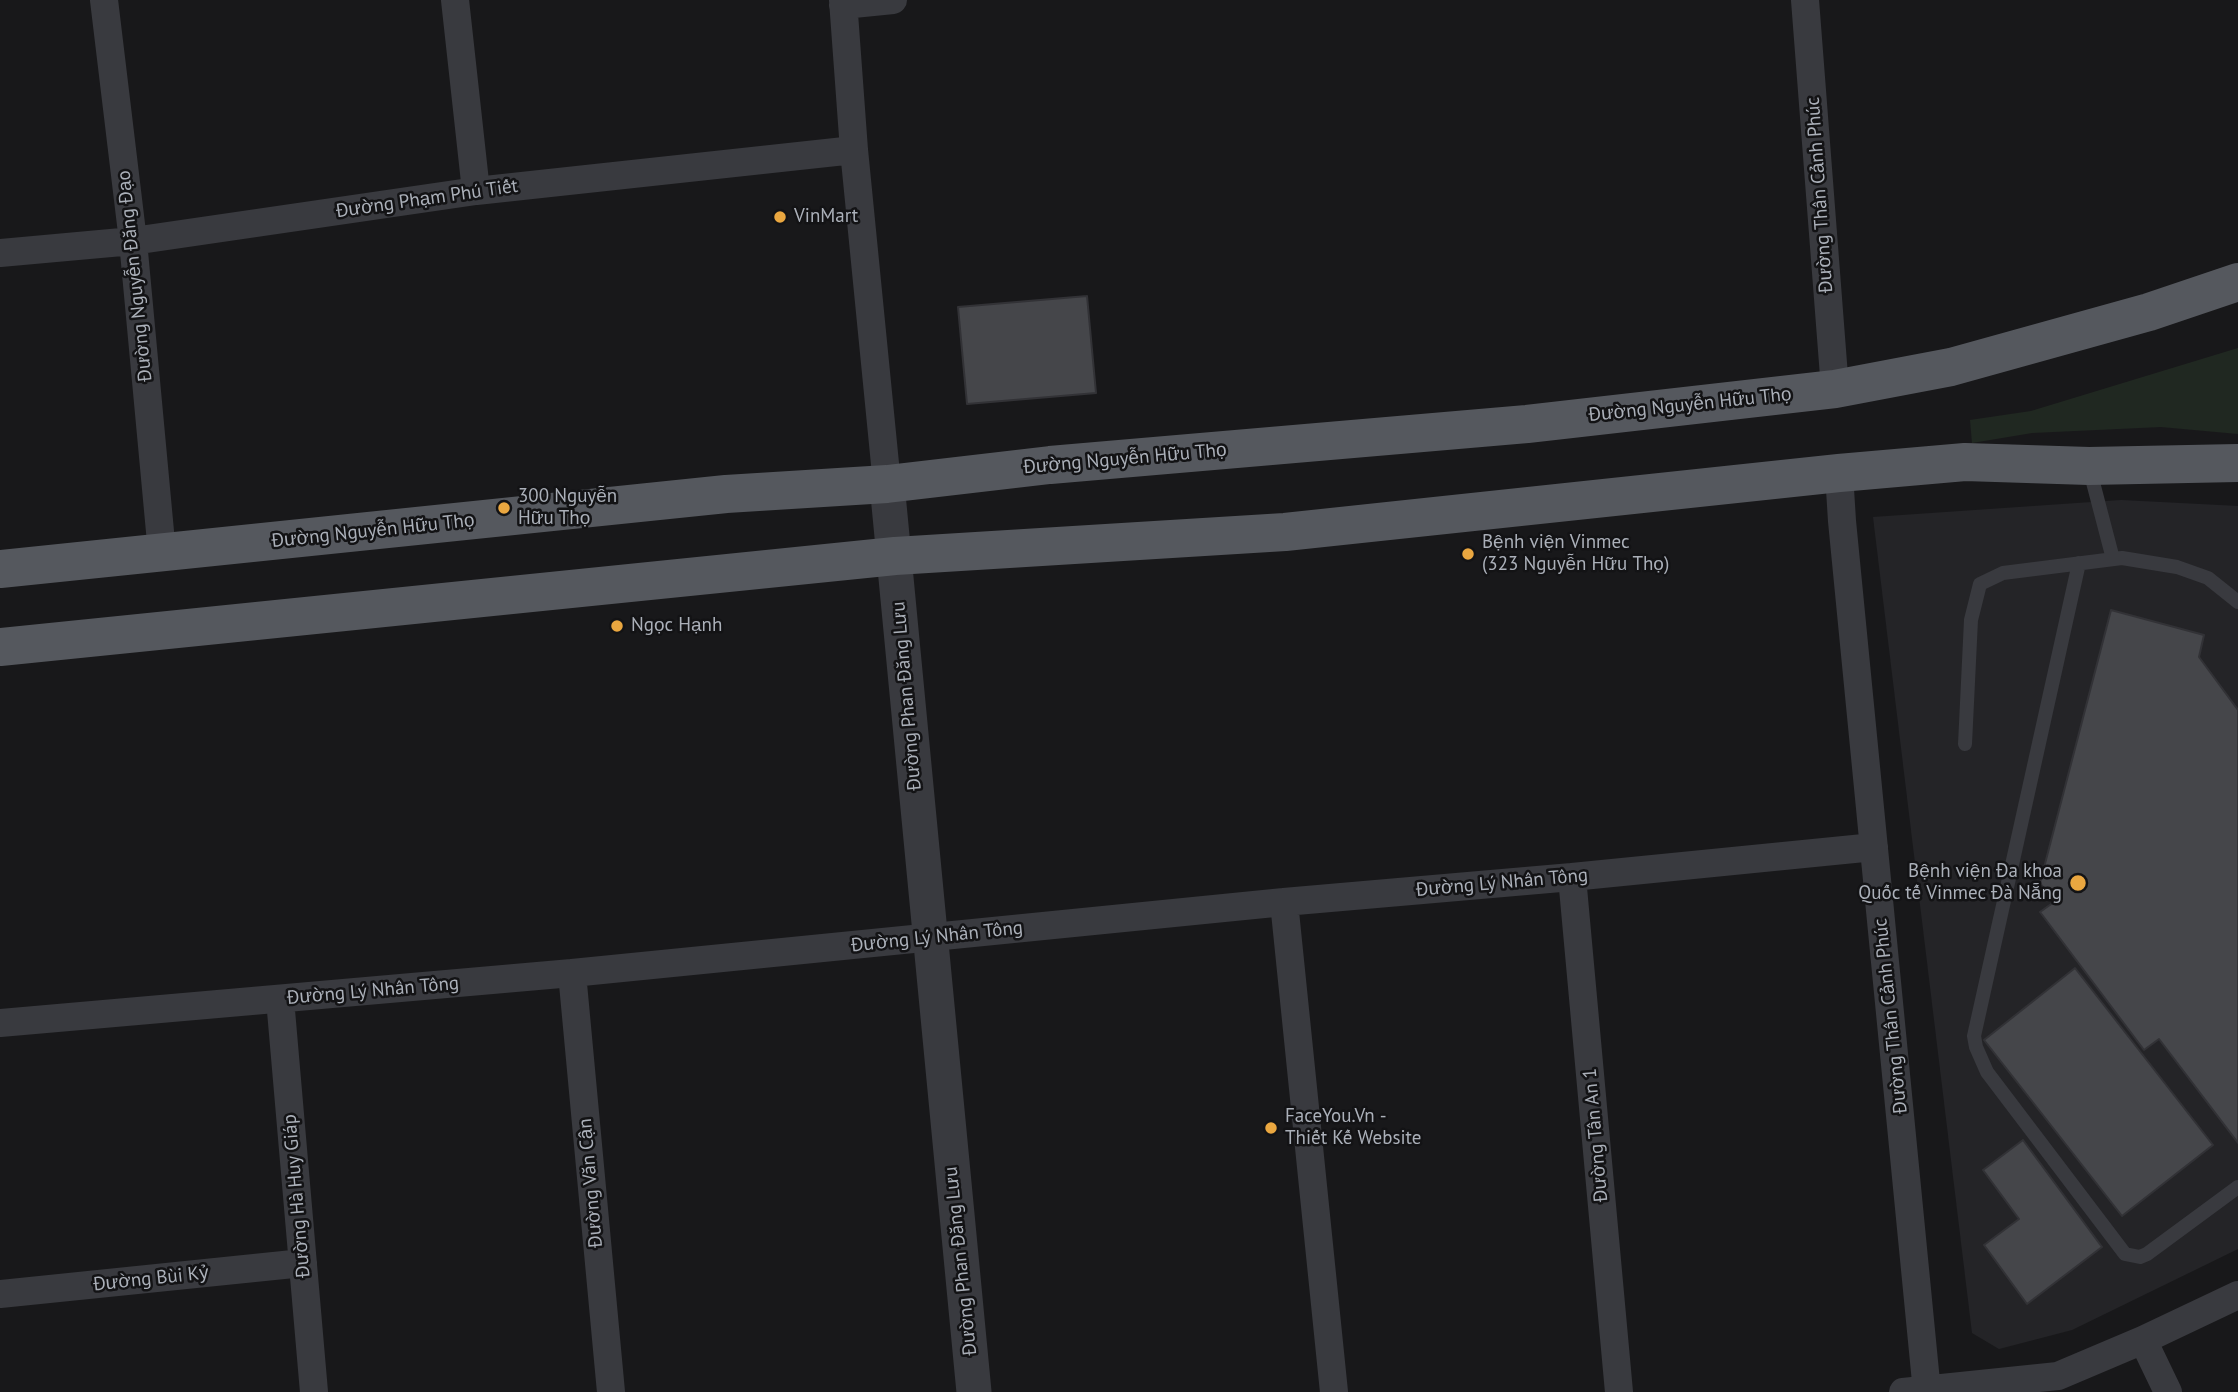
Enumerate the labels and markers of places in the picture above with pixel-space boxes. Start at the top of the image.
place label: VinMart [794,206,858,228]
marker: VinMart [772,209,788,225]
place label: 300 Nguyễn Hữu Thọ [518,486,617,530]
marker: 300 Nguyễn Hữu Thọ [496,500,512,516]
place label: Bệnh viện Vinmec (323 Nguyễn Hữu Thọ) [1482,532,1669,576]
marker: Bệnh viện Vinmec (323 Nguyễn Hữu Thọ) [1460,546,1476,562]
place label: Ngọc Hạnh [631,615,722,637]
marker: Ngọc Hạnh [609,618,625,634]
place label: Bệnh viện Đa khoa Quốc tế Vinmec Đà Nẵng [1858,861,2062,905]
marker: Bệnh viện Đa khoa Quốc tế Vinmec Đà Nẵng [2068,873,2088,893]
place label: FaceYou.Vn - Thiết Kế Website [1285,1106,1421,1150]
marker: FaceYou.Vn - Thiết Kế Website [1263,1120,1279,1136]

